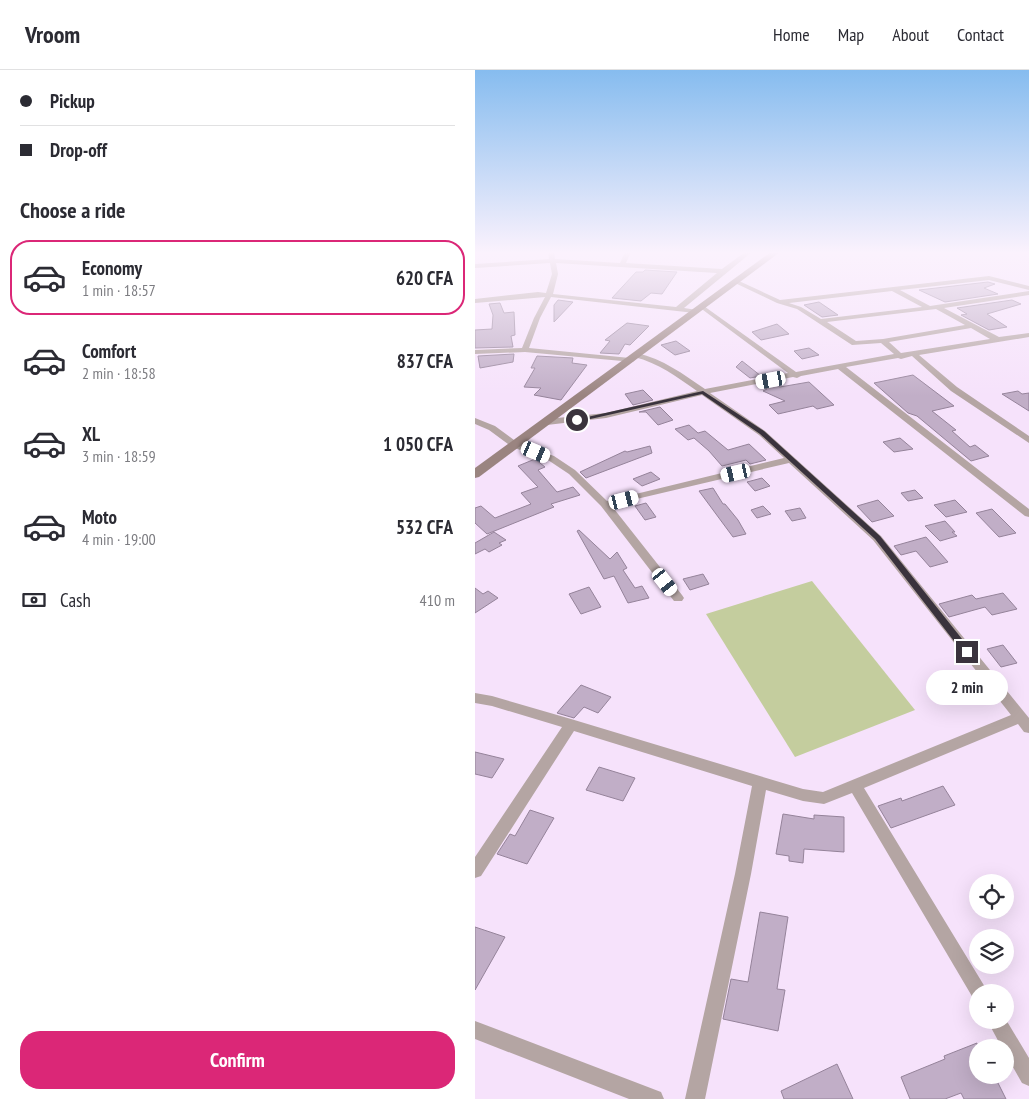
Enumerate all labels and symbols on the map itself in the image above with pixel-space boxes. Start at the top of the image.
car [754,370,787,390]
route start [566,409,588,431]
car [519,439,552,465]
car [719,462,752,484]
car [607,489,640,511]
car [649,566,680,598]
route end [956,641,978,663]
callout: 2 min [926,670,1008,704]

